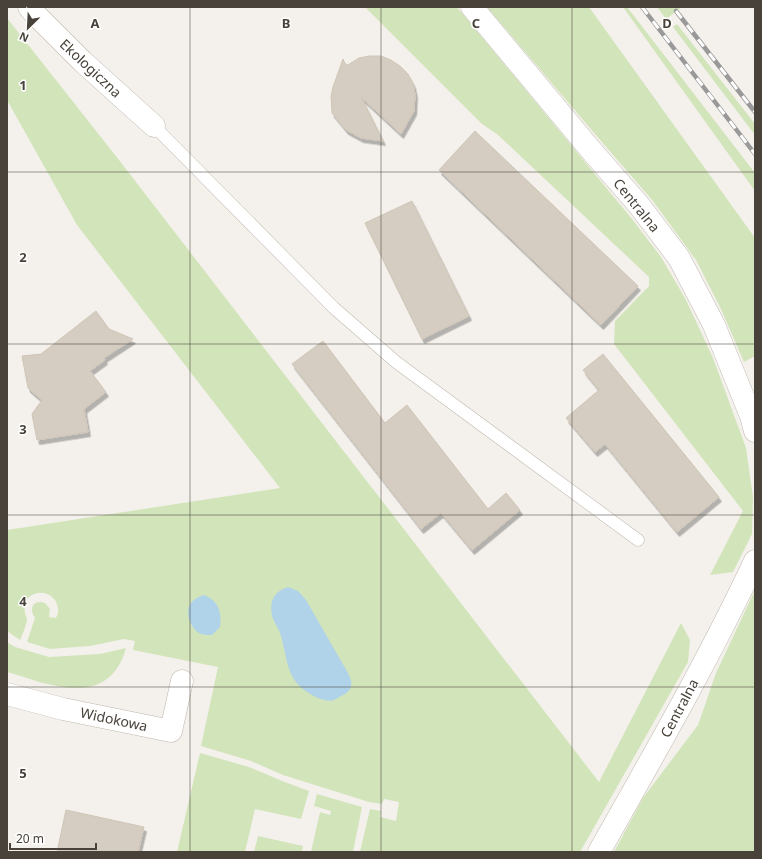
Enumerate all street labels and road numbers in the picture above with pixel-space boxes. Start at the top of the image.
street label: Ekologiczna [56,35,126,101]
street label: Centralna [609,174,665,236]
street label: Centralna [656,675,702,741]
street label: Widokowa [79,703,149,735]

